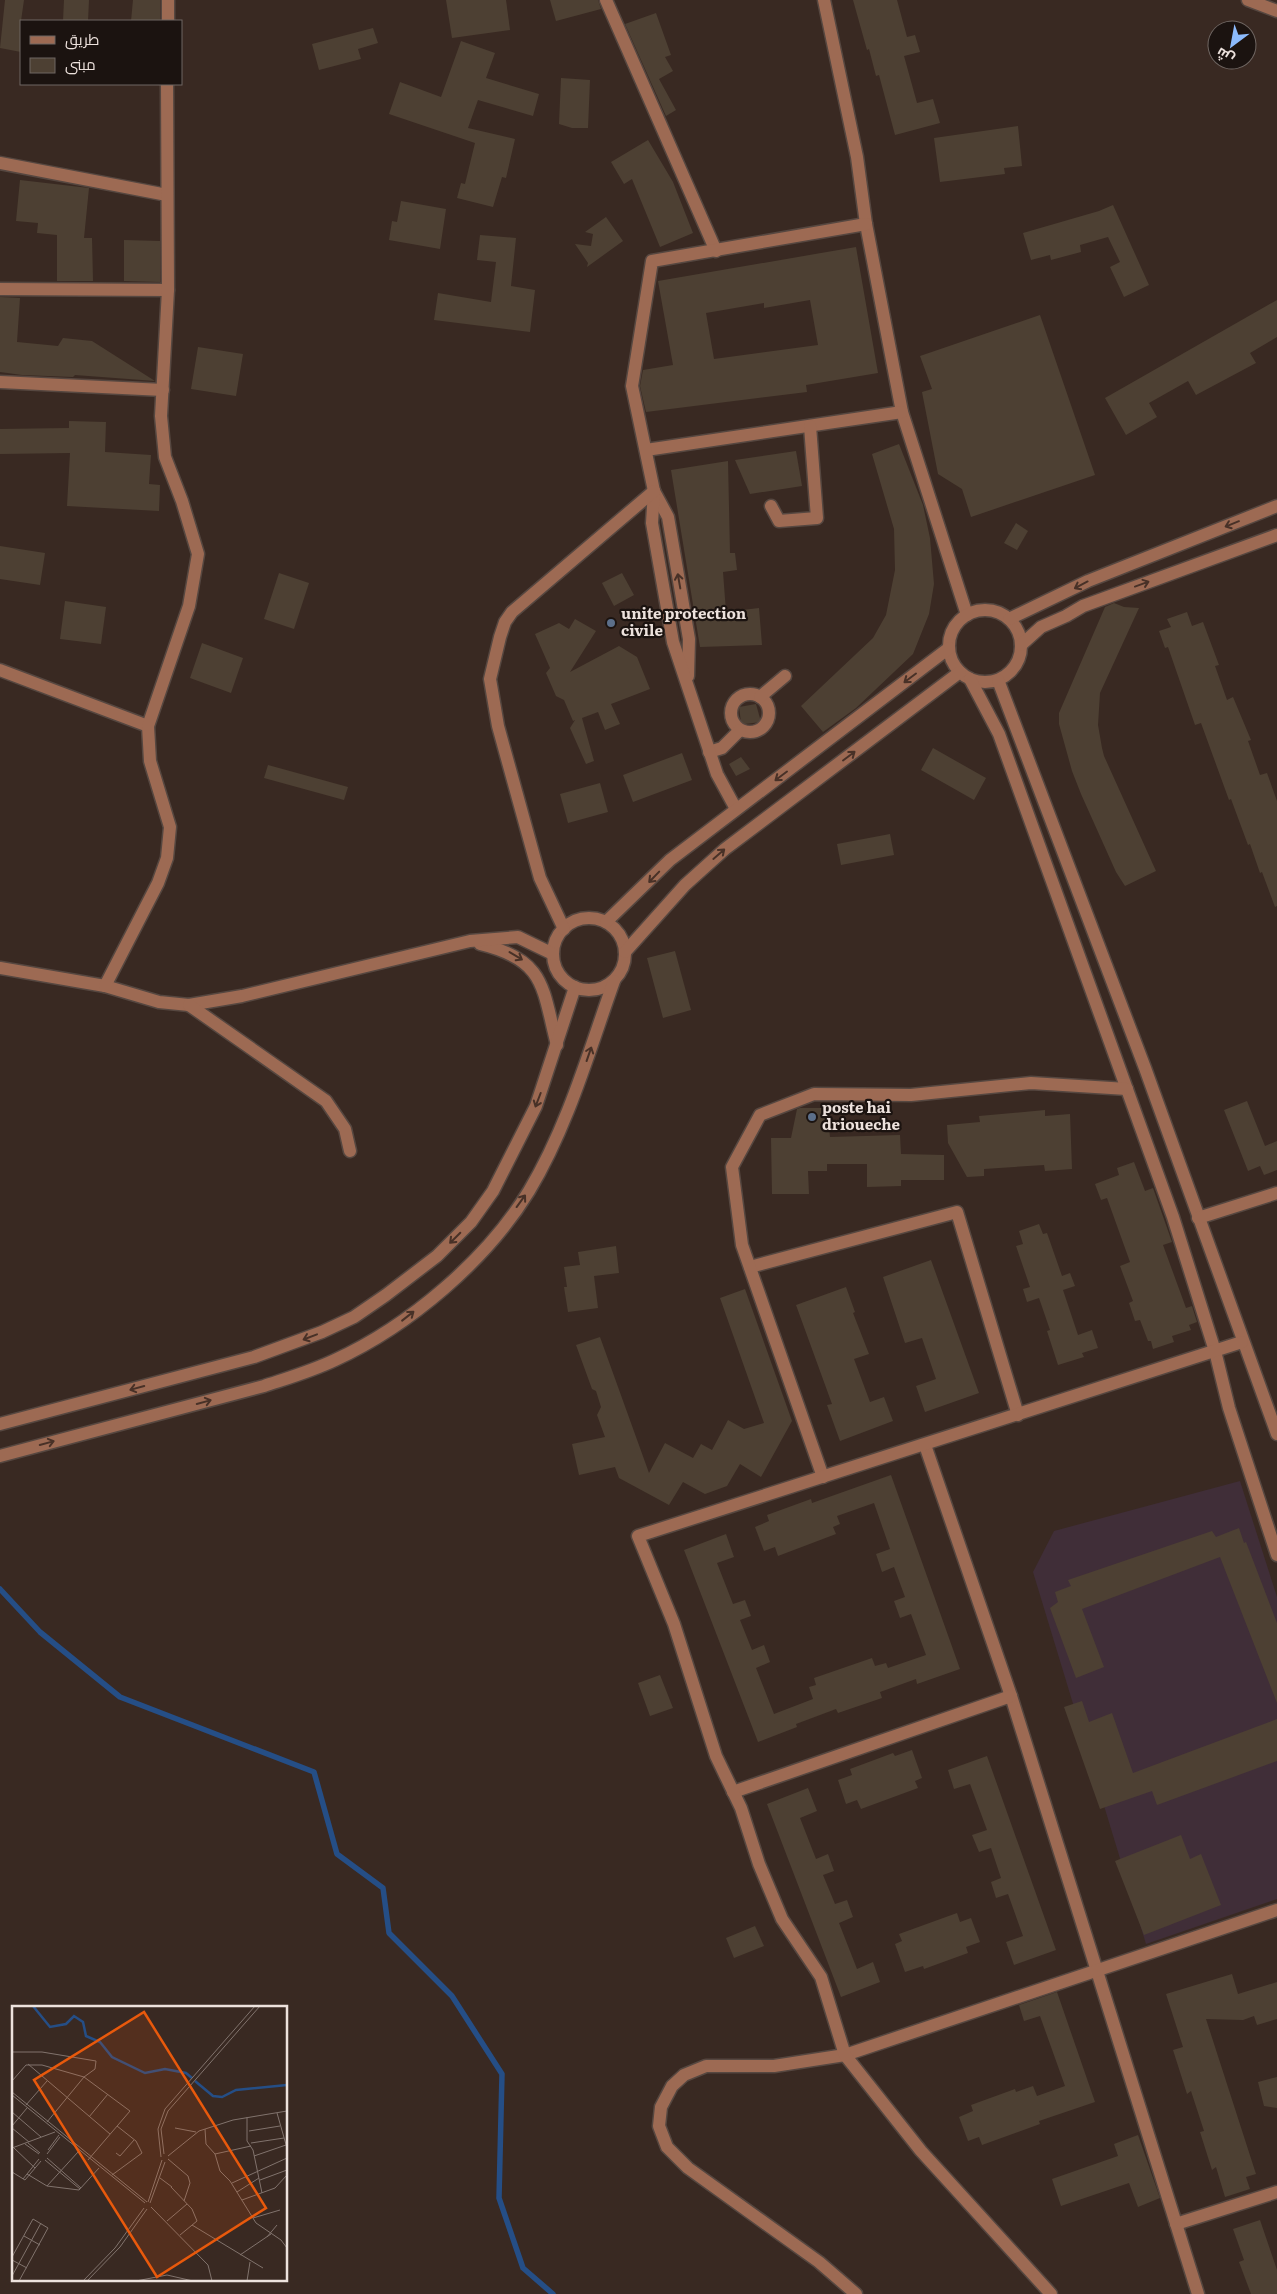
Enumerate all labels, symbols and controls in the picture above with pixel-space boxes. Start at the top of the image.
legend [20,20,182,85]
north arrow [1207,20,1257,70]
text: طريق [65,27,99,50]
text: ش [1212,44,1237,70]
text: مبنى [65,52,96,75]
one-way arrow [1225,520,1240,529]
one-way arrow [674,573,684,589]
one-way arrow [1134,579,1149,588]
one-way arrow [1074,581,1089,590]
place label: unite protection civile [621,601,747,641]
marker: unite protection civile [605,617,617,629]
one-way arrow [904,672,917,683]
one-way arrow [842,751,856,761]
one-way arrow [774,771,788,781]
one-way arrow [713,848,726,860]
one-way arrow [648,871,660,883]
one-way arrow [509,951,523,962]
one-way arrow [585,1046,594,1062]
one-way arrow [533,1092,542,1107]
place label: poste hai drioueche [822,1095,901,1135]
marker: poste hai drioueche [806,1111,818,1123]
one-way arrow [516,1194,526,1208]
one-way arrow [449,1232,461,1244]
one-way arrow [401,1310,414,1321]
one-way arrow [303,1333,318,1342]
one-way arrow [130,1384,146,1393]
one-way arrow [196,1397,212,1406]
one-way arrow [39,1438,55,1447]
inset map [12,2006,288,2282]

